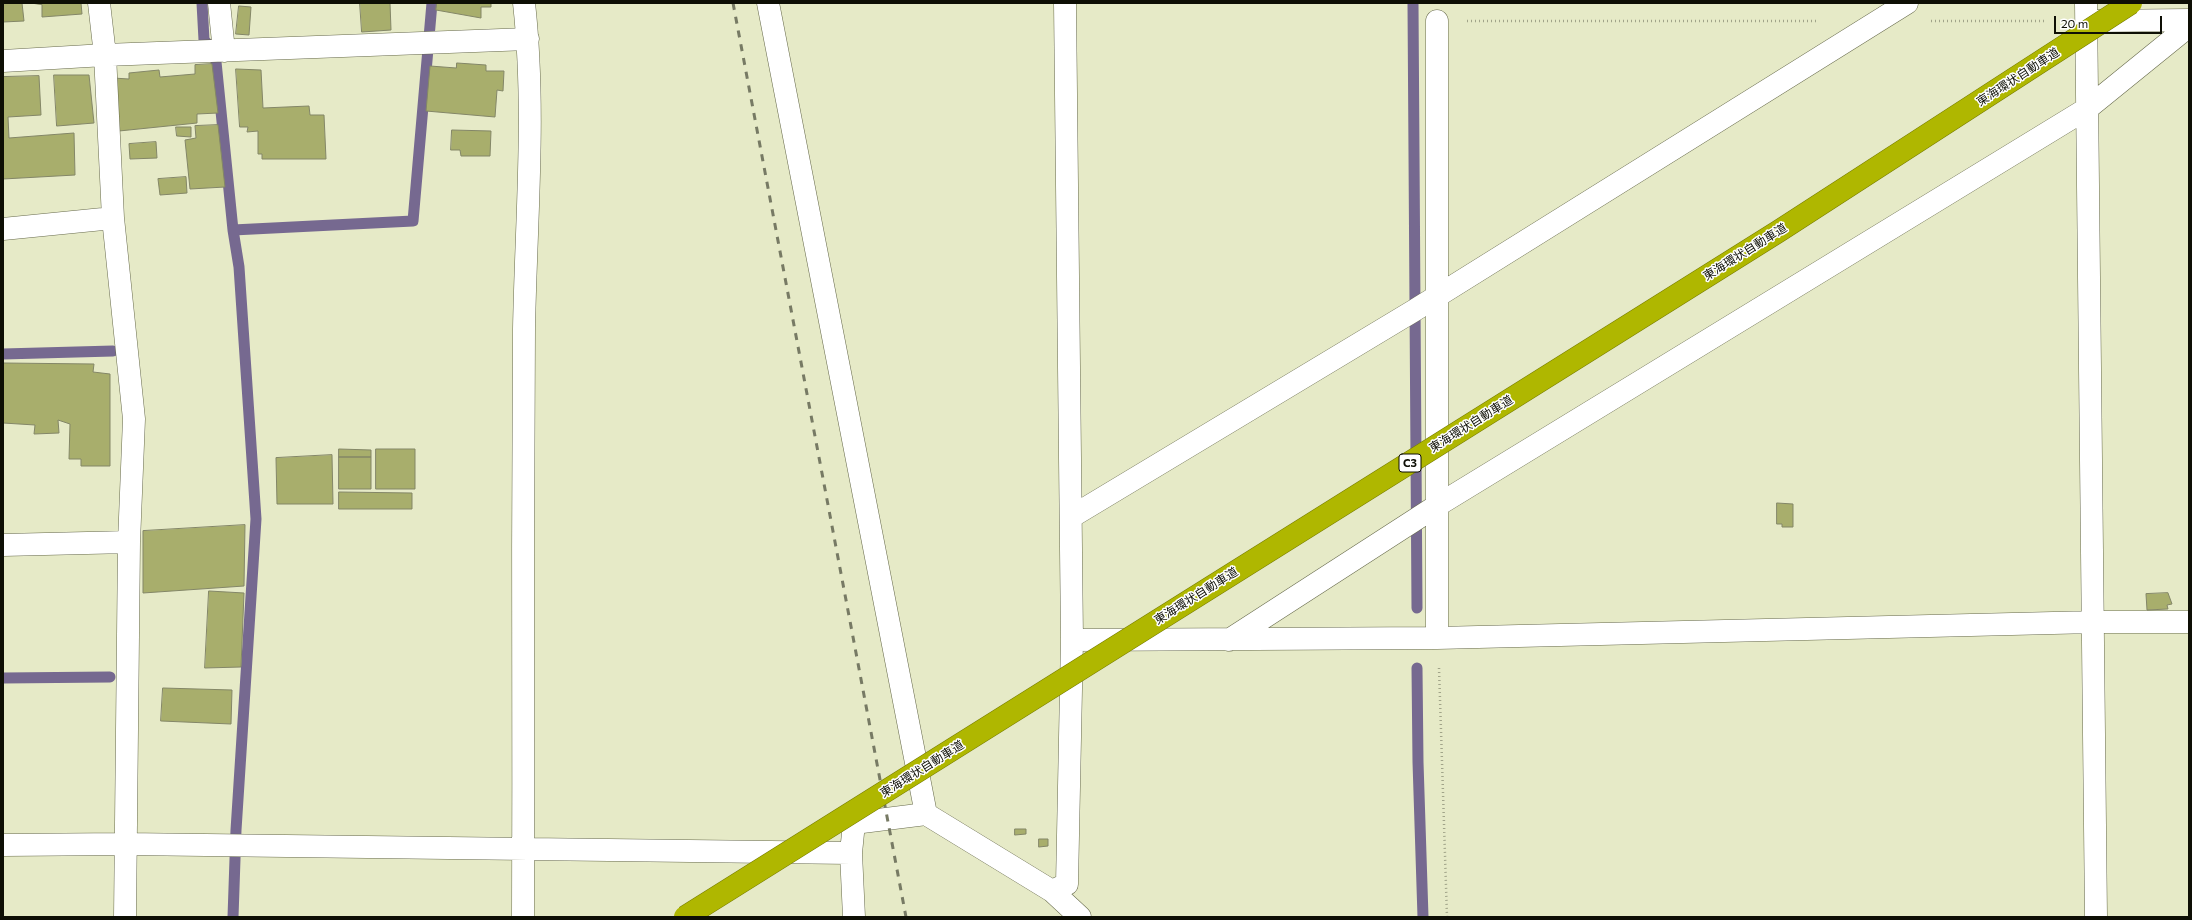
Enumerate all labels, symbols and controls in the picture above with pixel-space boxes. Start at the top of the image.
scale bar [2056,8,2164,34]
text: 20 m [2061,16,2088,30]
street label: 東海環状自動車道 [1974,45,2062,109]
street label: 東海環状自動車道 [1700,220,1790,284]
street label: 東海環状自動車道 [1426,392,1516,456]
road number: C3 [1399,454,1421,472]
street label: 東海環状自動車道 [1151,564,1241,628]
street label: 東海環状自動車道 [877,737,967,801]

